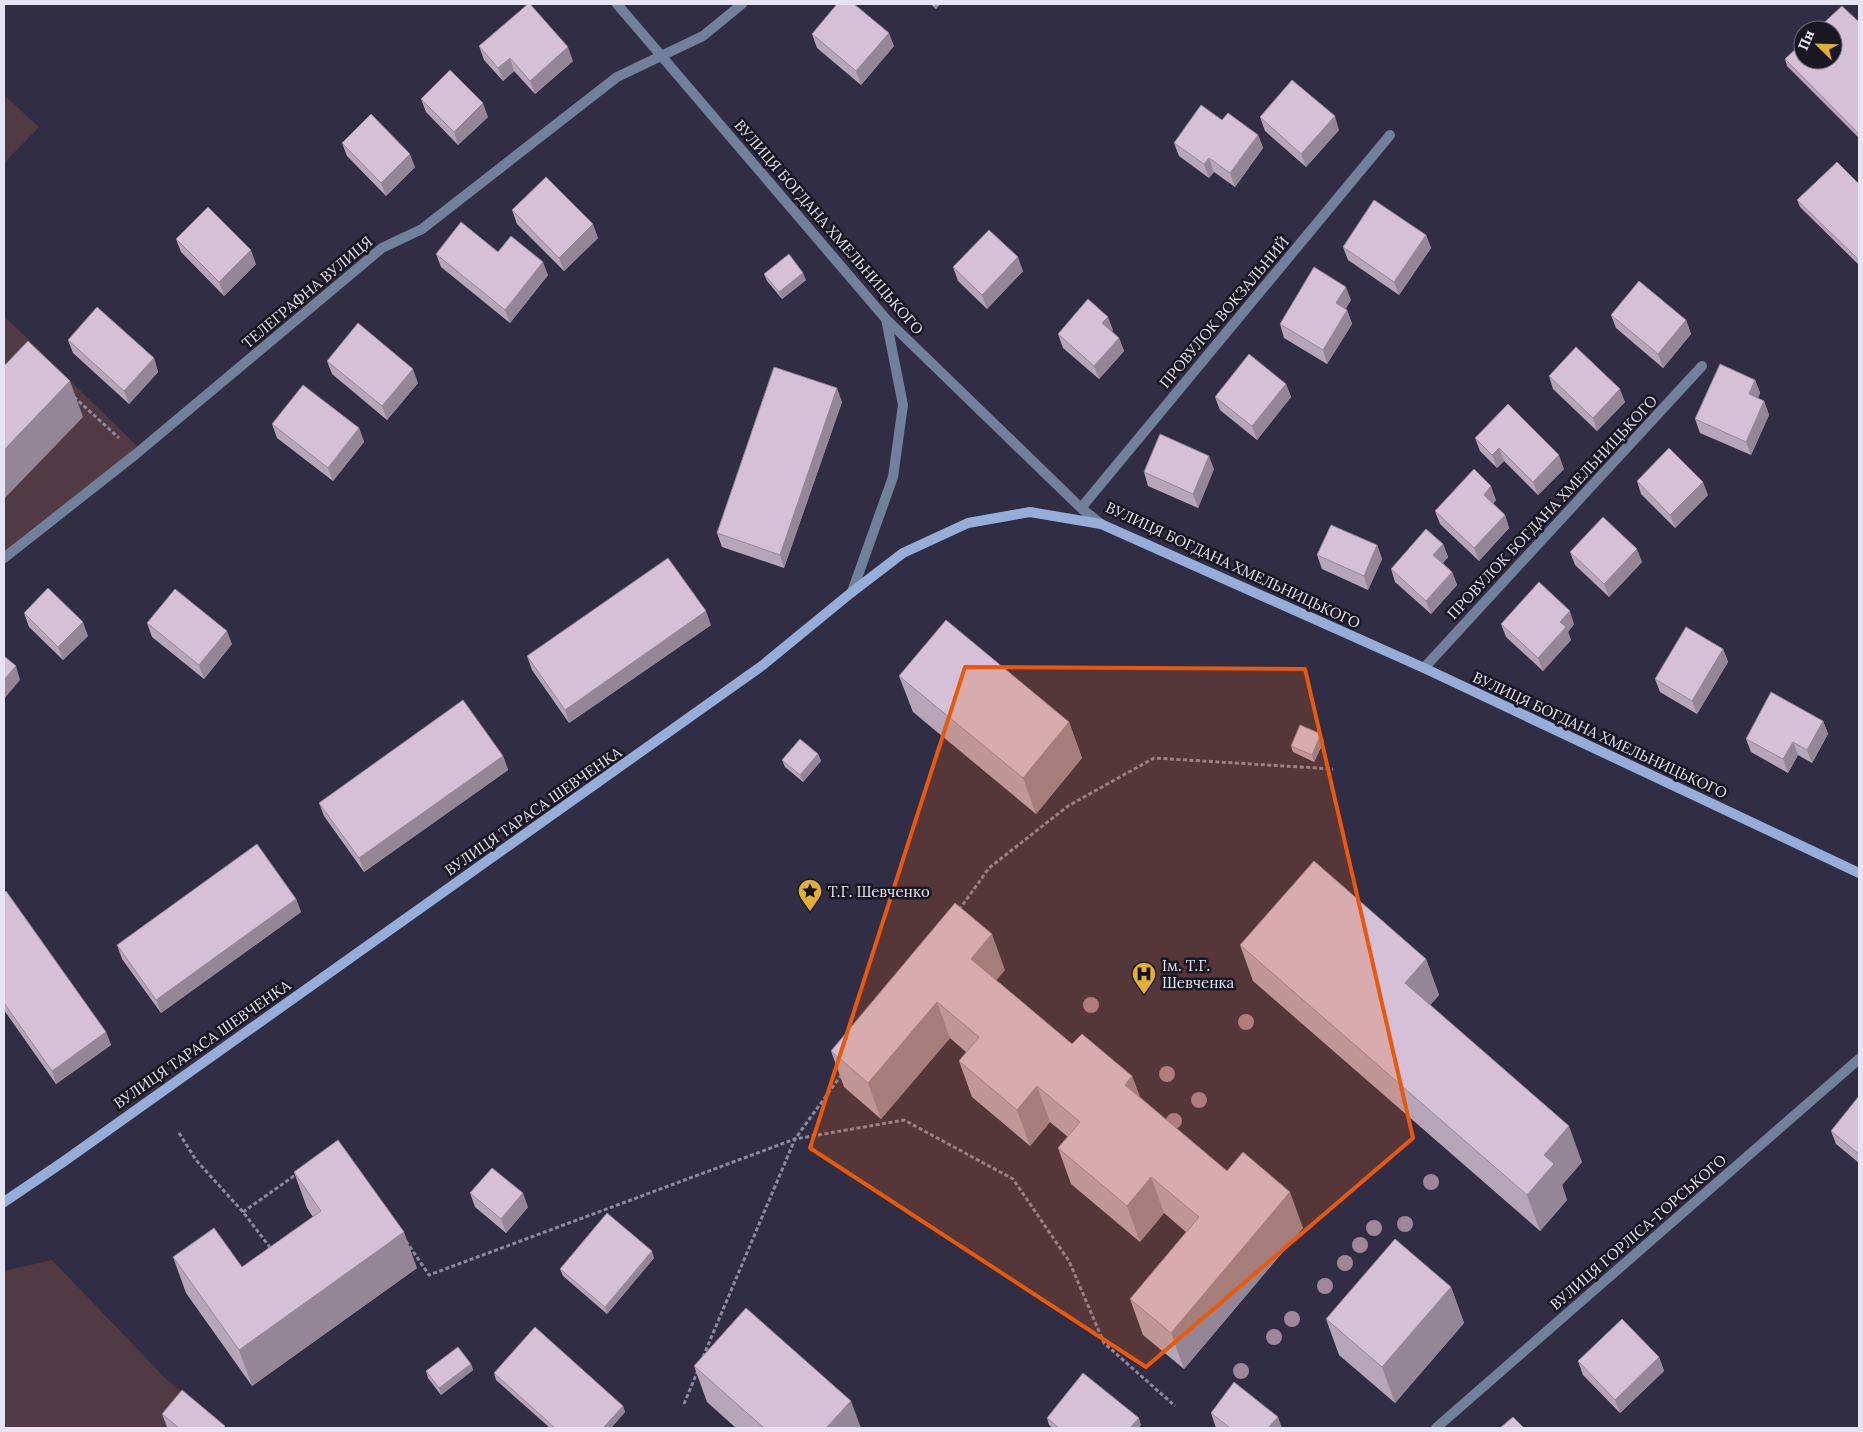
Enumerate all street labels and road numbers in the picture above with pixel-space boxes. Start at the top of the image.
street label: ВУЛИЦЯ БОГДАНА ХМЕЛЬНИЦЬКОГО [730,116,928,338]
street label: ТЕЛЕГРАФНА ВУЛИЦЯ [238,232,376,352]
street label: ПРОВУЛОК ВОКЗАЛЬНИЙ [1155,232,1293,392]
street label: ПРОВУЛОК БОГДАНА ХМЕЛЬНИЦЬКОГО [1443,391,1661,623]
street label: ВУЛИЦЯ БОГДАНА ХМЕЛЬНИЦЬКОГО [1103,498,1363,633]
street label: ВУЛИЦЯ БОГДАНА ХМЕЛЬНИЦЬКОГО [1470,668,1730,803]
street label: ВУЛИЦЯ ТАРАСА ШЕВЧЕНКА [441,742,626,880]
street label: ВУЛИЦЯ ТАРАСА ШЕВЧЕНКА [110,975,295,1113]
street label: ВУЛИЦЯ ГОРЛІСА-ГОРСЬКОГО [1546,1150,1730,1314]

